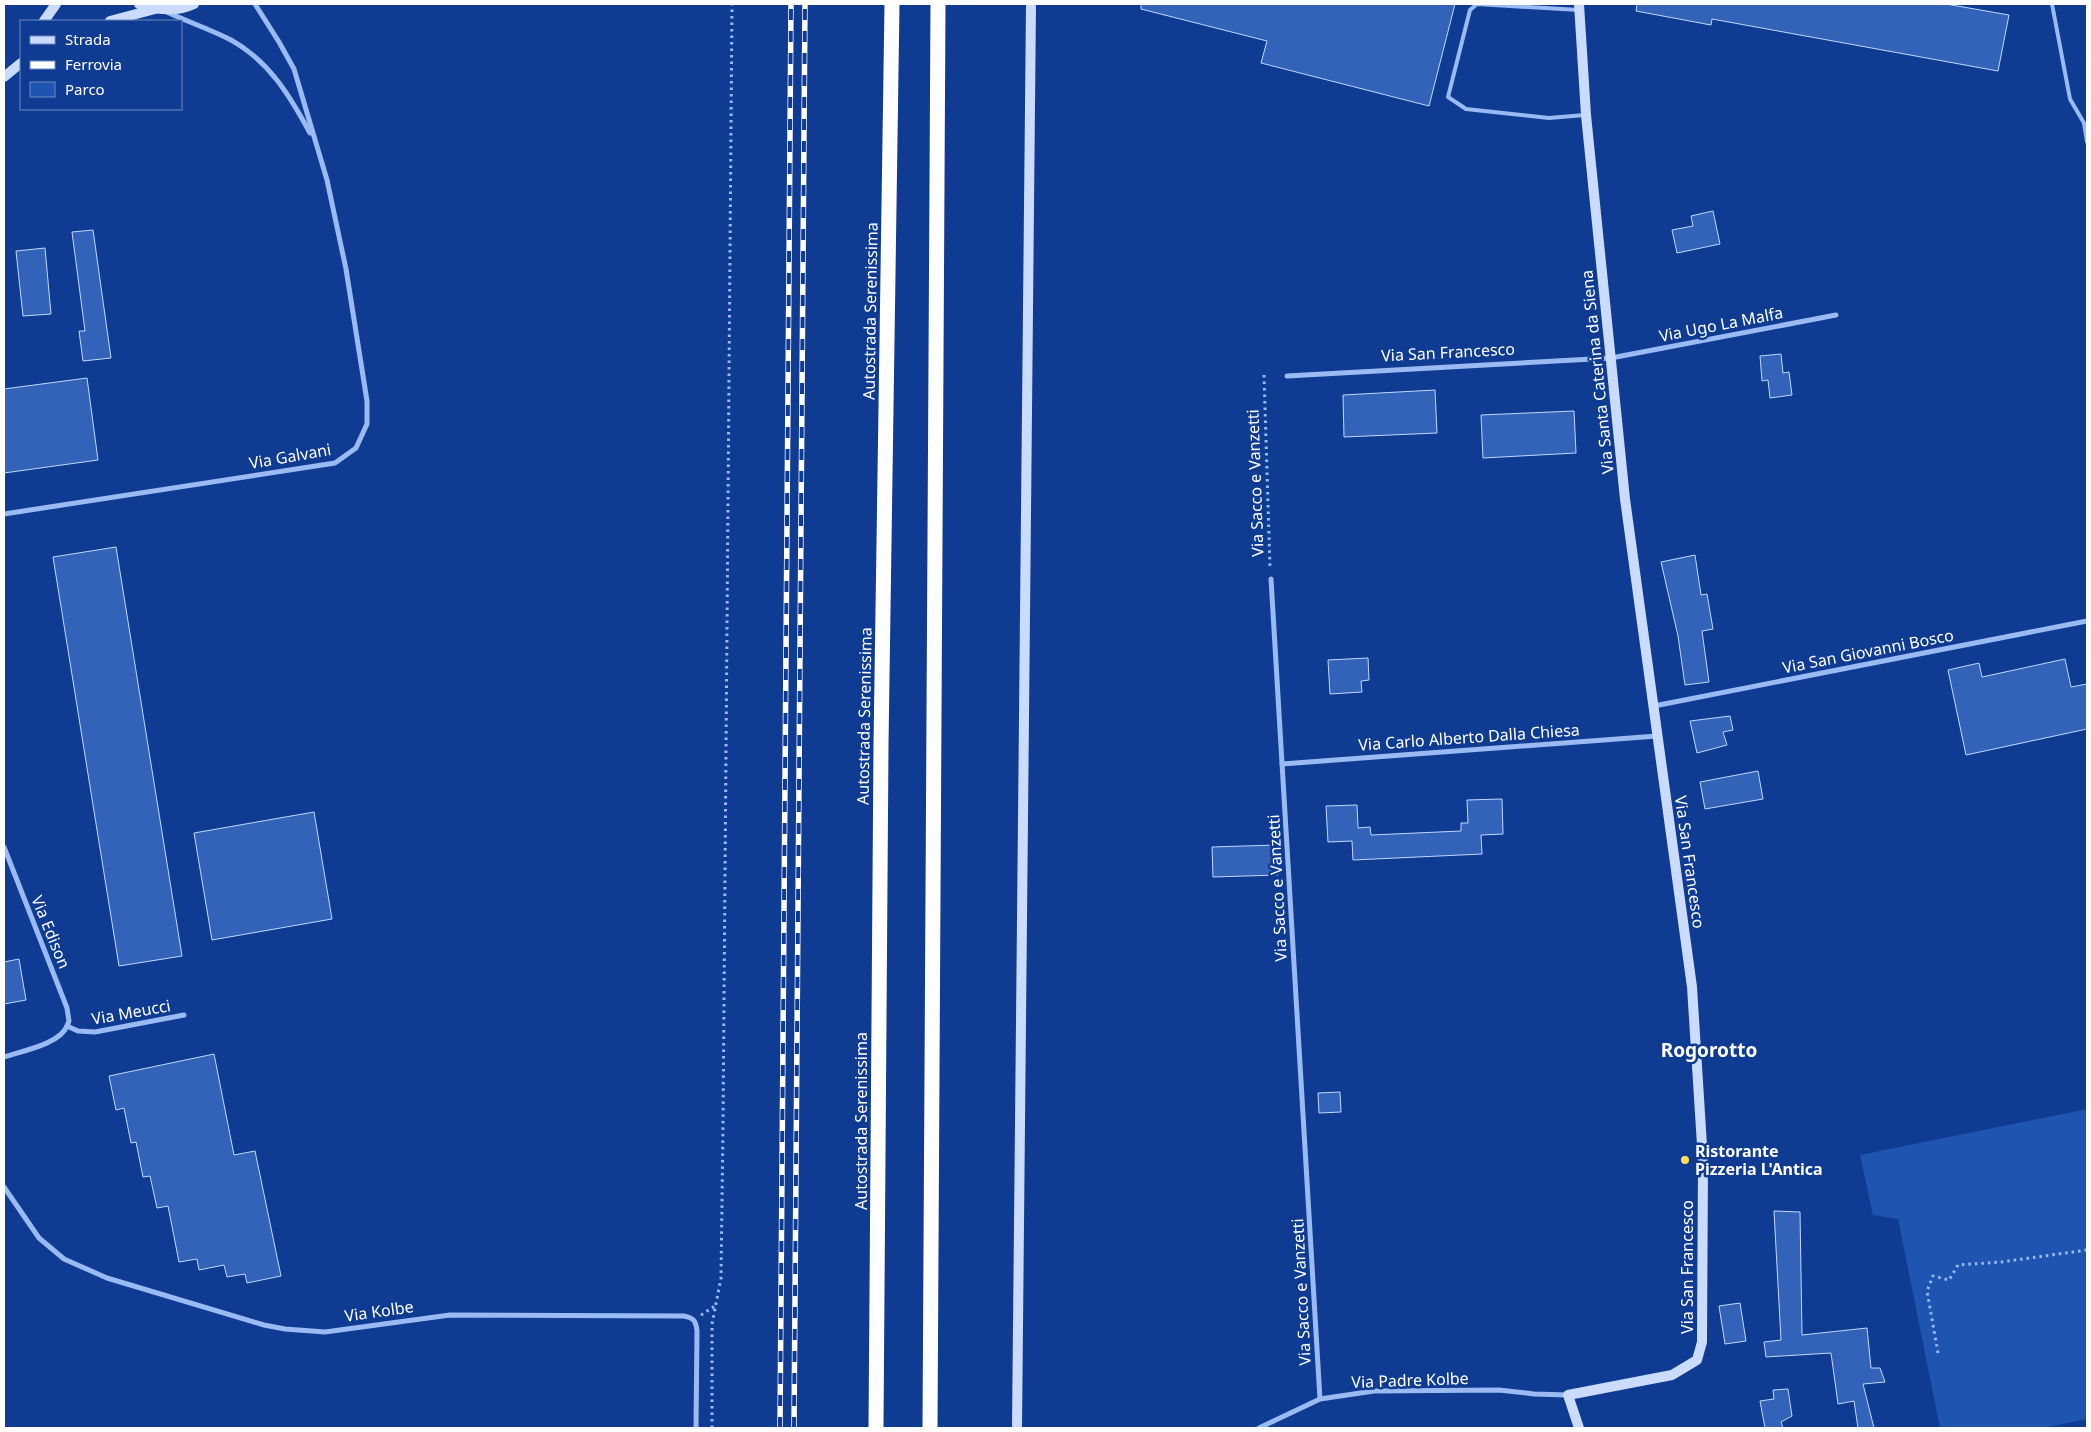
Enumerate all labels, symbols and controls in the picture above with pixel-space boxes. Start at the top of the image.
legend [20,20,182,110]
text: Strada [65,29,111,49]
text: Ferrovia [65,54,122,74]
text: Parco [65,79,105,99]
street label: Autostrada Serenissima [857,222,883,400]
street label: Via Santa Caterina da Siena [1575,269,1619,475]
street label: Via Ugo La Malfa [1657,301,1785,347]
street label: Via San Francesco [1381,338,1515,366]
street label: Via Sacco e Vanzetti [1241,409,1269,557]
street label: Via Galvani [247,438,333,474]
street label: Via San Giovanni Bosco [1780,624,1956,678]
street label: Autostrada Serenissima [851,627,877,805]
street label: Via Carlo Alberto Dalla Chiesa [1358,718,1580,756]
street label: Via San Francesco [1670,794,1710,930]
street label: Via Sacco e Vanzetti [1262,814,1292,962]
street label: Via Edison [26,892,76,972]
street label: Via Meucci [90,994,172,1030]
street label: Autostrada Serenissima [850,1032,872,1210]
district label: Rogorotto [1661,1037,1757,1063]
place label: Ristorante Pizzeria L'Antica [1695,1140,1823,1180]
marker: Ristorante Pizzeria L'Antica [1679,1154,1691,1166]
street label: Via San Francesco [1676,1200,1698,1334]
street label: Via Sacco e Vanzetti [1286,1218,1316,1366]
street label: Via Kolbe [343,1295,415,1327]
street label: Via Padre Kolbe [1351,1367,1469,1393]

